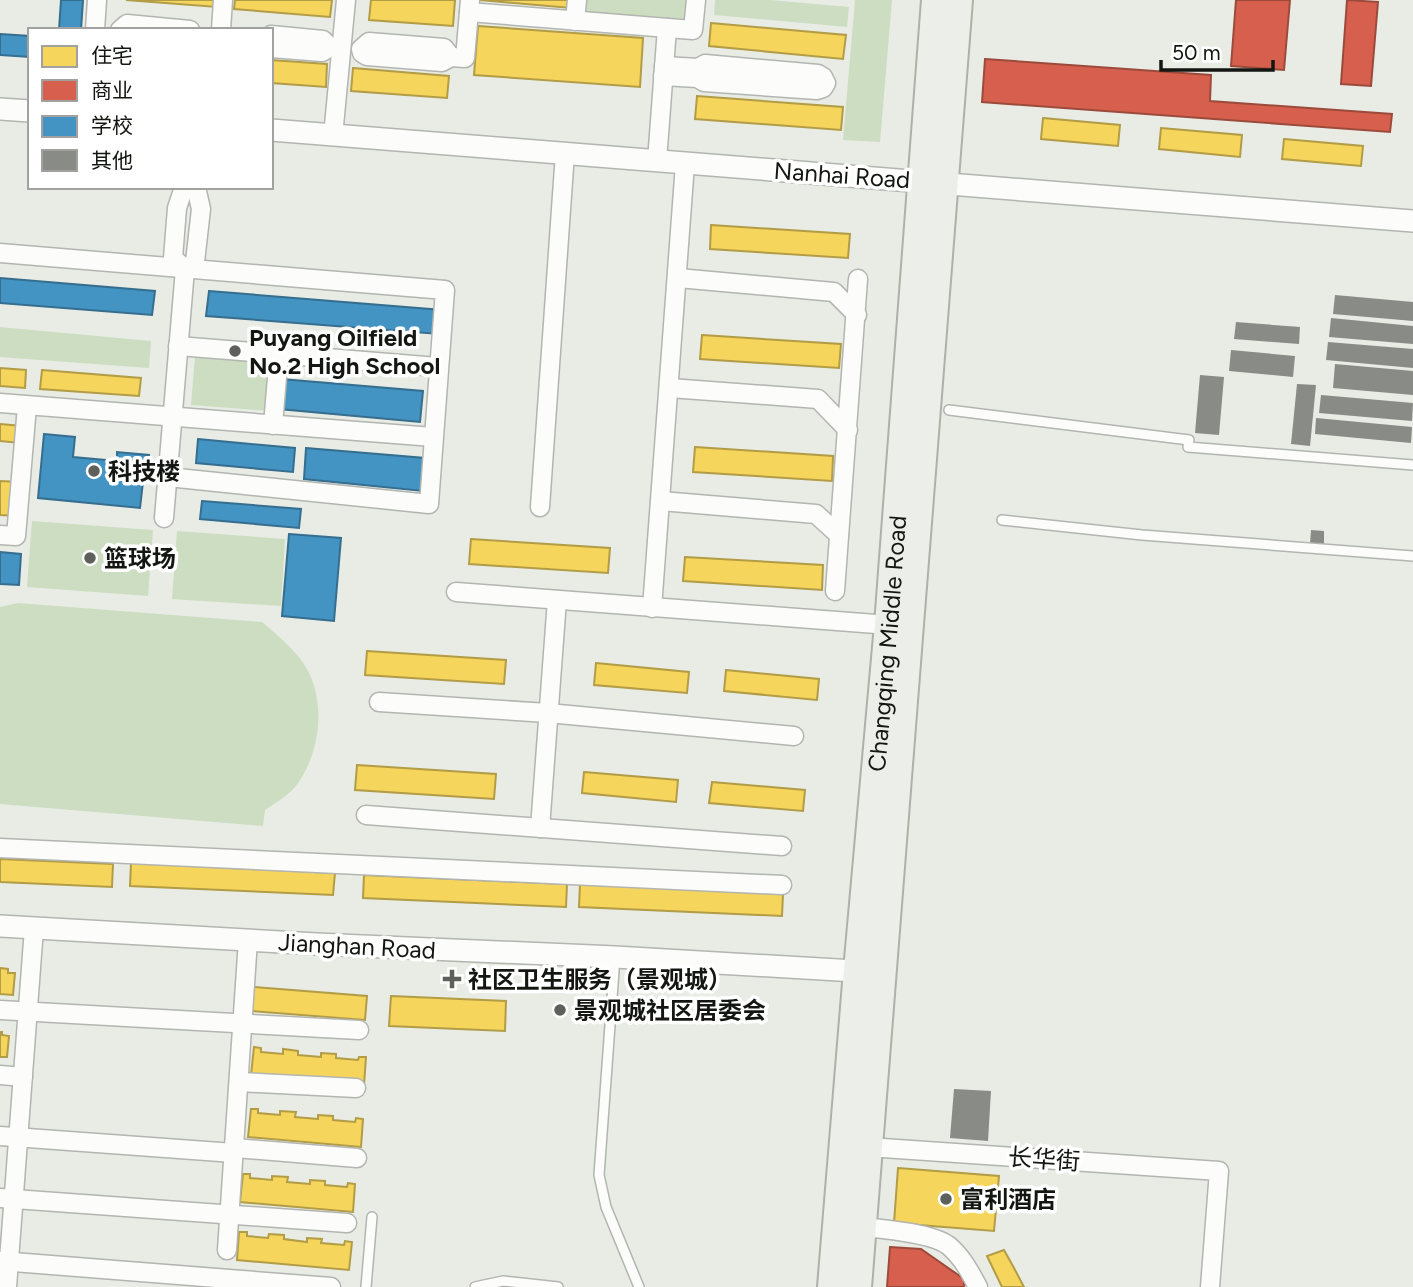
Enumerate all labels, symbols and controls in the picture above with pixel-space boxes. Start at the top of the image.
legend [28,28,273,189]
scale bar [1161,28,1273,72]
text: 50 m [1172,40,1221,65]
text: 住宅 [91,43,133,68]
text: 商业 [91,78,133,103]
text: 学校 [91,113,133,138]
text: 其他 [91,148,133,173]
street label: Nanhai Road [773,156,911,194]
place label: Puyang Oilfield No.2 High School [249,323,440,380]
marker: Puyang Oilfield No.2 High School [227,343,243,359]
place label: 科技楼 [108,457,180,486]
marker: 科技楼 [86,463,102,479]
street label: Changqing Middle Road [861,514,912,773]
place label: 篮球场 [104,544,176,573]
marker: 篮球场 [82,550,98,566]
street label: Jianghan Road [277,927,437,965]
place label: 社区卫生服务（景观城） [468,965,732,994]
marker: 社区卫生服务（景观城） [442,969,462,989]
place label: 景观城社区居委会 [574,996,766,1025]
marker: 景观城社区居委会 [552,1002,568,1018]
street label: 长华街 [1007,1142,1081,1176]
place label: 富利酒店 [960,1185,1056,1214]
marker: 富利酒店 [938,1191,954,1207]

